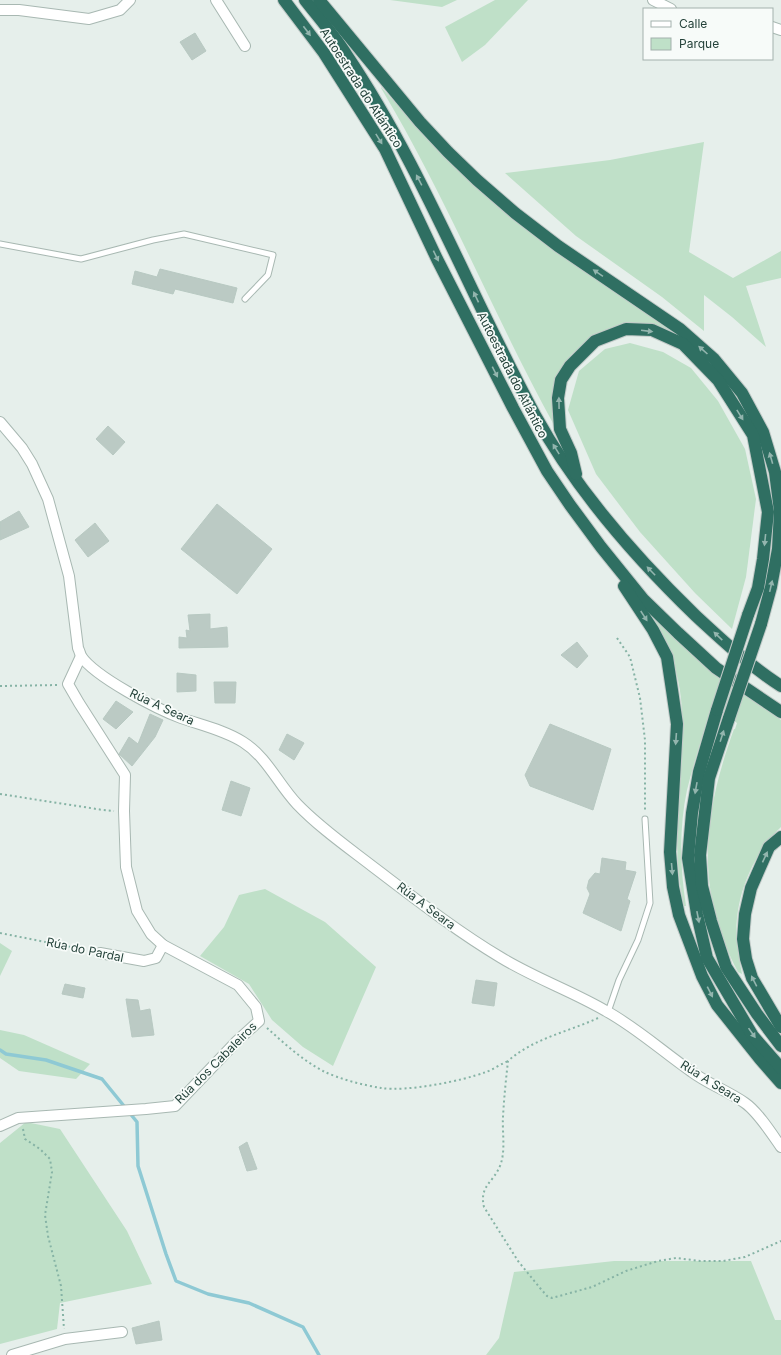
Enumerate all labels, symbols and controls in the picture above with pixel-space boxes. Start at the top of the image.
legend [643,8,773,60]
text: Calle [679,16,707,31]
street label: Autoestrada do Atlántico [317,25,406,150]
one-way arrow [303,26,311,36]
text: Parque [679,36,719,51]
one-way arrow [375,134,383,144]
one-way arrow [416,174,422,186]
one-way arrow [433,251,439,262]
one-way arrow [593,269,603,277]
one-way arrow [473,291,479,302]
street label: Autoestrada do Atlántico [474,309,551,440]
one-way arrow [641,327,653,334]
one-way arrow [698,345,708,354]
one-way arrow [491,366,498,378]
one-way arrow [556,397,562,410]
one-way arrow [736,410,744,420]
one-way arrow [552,443,559,455]
one-way arrow [768,452,774,464]
one-way arrow [762,534,768,546]
one-way arrow [647,566,656,575]
one-way arrow [769,580,775,593]
one-way arrow [640,610,647,622]
one-way arrow [713,632,722,641]
street label: Rúa A Seara [128,685,197,728]
one-way arrow [720,730,726,742]
one-way arrow [673,733,680,745]
one-way arrow [693,782,699,794]
one-way arrow [762,851,768,862]
one-way arrow [668,863,675,875]
street label: Rúa A Seara [394,879,459,932]
one-way arrow [696,911,702,923]
street label: Rúa do Pardal [45,934,125,965]
one-way arrow [751,975,757,987]
one-way arrow [707,986,713,998]
street label: Rúa dos Cabaleiros [172,1019,260,1107]
one-way arrow [748,1028,756,1039]
street label: Rúa A Seara [678,1057,745,1106]

